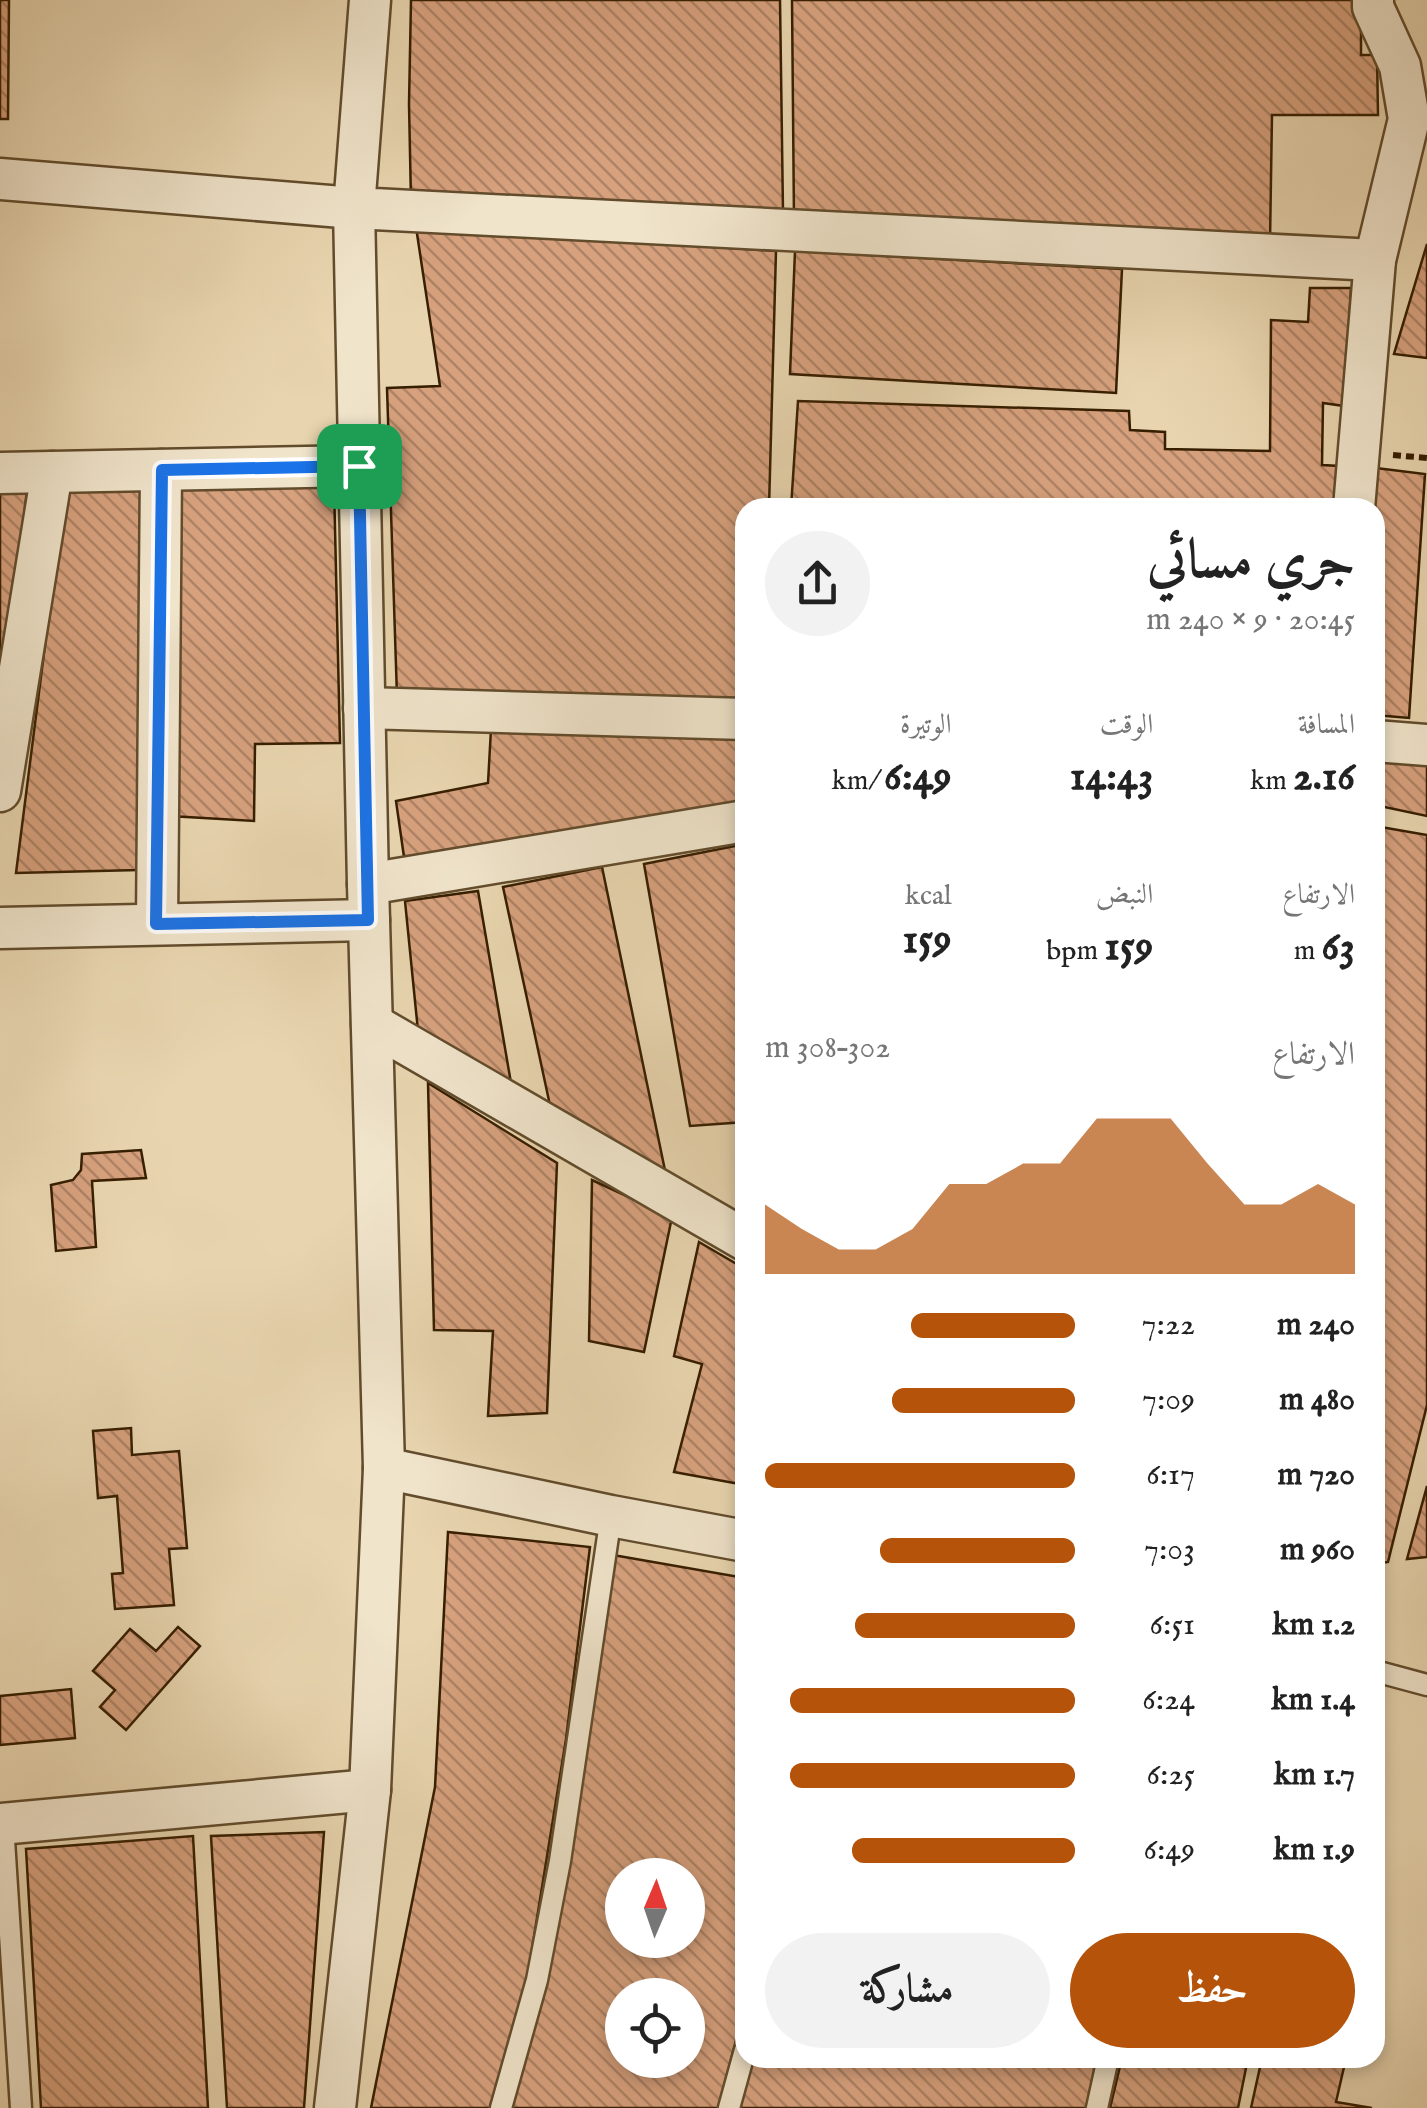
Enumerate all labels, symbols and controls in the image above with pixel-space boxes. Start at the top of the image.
pin [317,424,402,509]
icon: arrive [332,439,387,494]
text: جري مسائي [1147,527,1355,597]
button: share [765,531,870,636]
text: 20:45 · 9 × 240 m [1146,600,1355,641]
text: الوتيرة [900,708,952,743]
text: الوقت [1100,708,1153,743]
text: المسافة [1298,708,1355,743]
text: 6:49 [884,751,952,804]
text: 14:43 [1070,751,1153,804]
text: 2.16 [1293,751,1355,804]
text: /km [832,764,884,799]
text: km [1250,764,1293,799]
text: النبض [1096,878,1153,913]
text: الارتفاع [1282,878,1355,913]
text: kcal [905,879,952,914]
text: 159 [902,914,952,967]
text: 159 [1104,921,1153,974]
text: 63 [1322,921,1355,974]
text: bpm [1046,934,1104,969]
text: m [1294,934,1322,969]
text: 302–308 m [765,1028,890,1069]
text: الارتفاع [1272,1035,1355,1076]
text: 7:22 [1142,1305,1195,1346]
text: 240 m [1277,1305,1355,1346]
text: 7:09 [1142,1380,1195,1421]
text: 480 m [1279,1380,1355,1421]
text: 6:17 [1146,1455,1195,1496]
text: 720 m [1278,1455,1355,1496]
text: 7:03 [1144,1530,1195,1571]
text: 960 m [1280,1530,1355,1571]
text: 6:51 [1150,1605,1195,1646]
text: 1.2 km [1272,1605,1355,1646]
text: 6:24 [1142,1680,1195,1721]
text: 1.4 km [1271,1680,1355,1721]
text: 6:25 [1147,1755,1195,1796]
text: 1.7 km [1274,1755,1355,1796]
text: 6:49 [1143,1830,1195,1871]
text: 1.9 km [1273,1830,1355,1871]
north arrow [605,1858,705,1958]
map controls [605,1858,705,2078]
button: مشاركة [765,1933,1050,2048]
button: حفظ [1070,1933,1355,2048]
button: locate [605,1978,705,2078]

